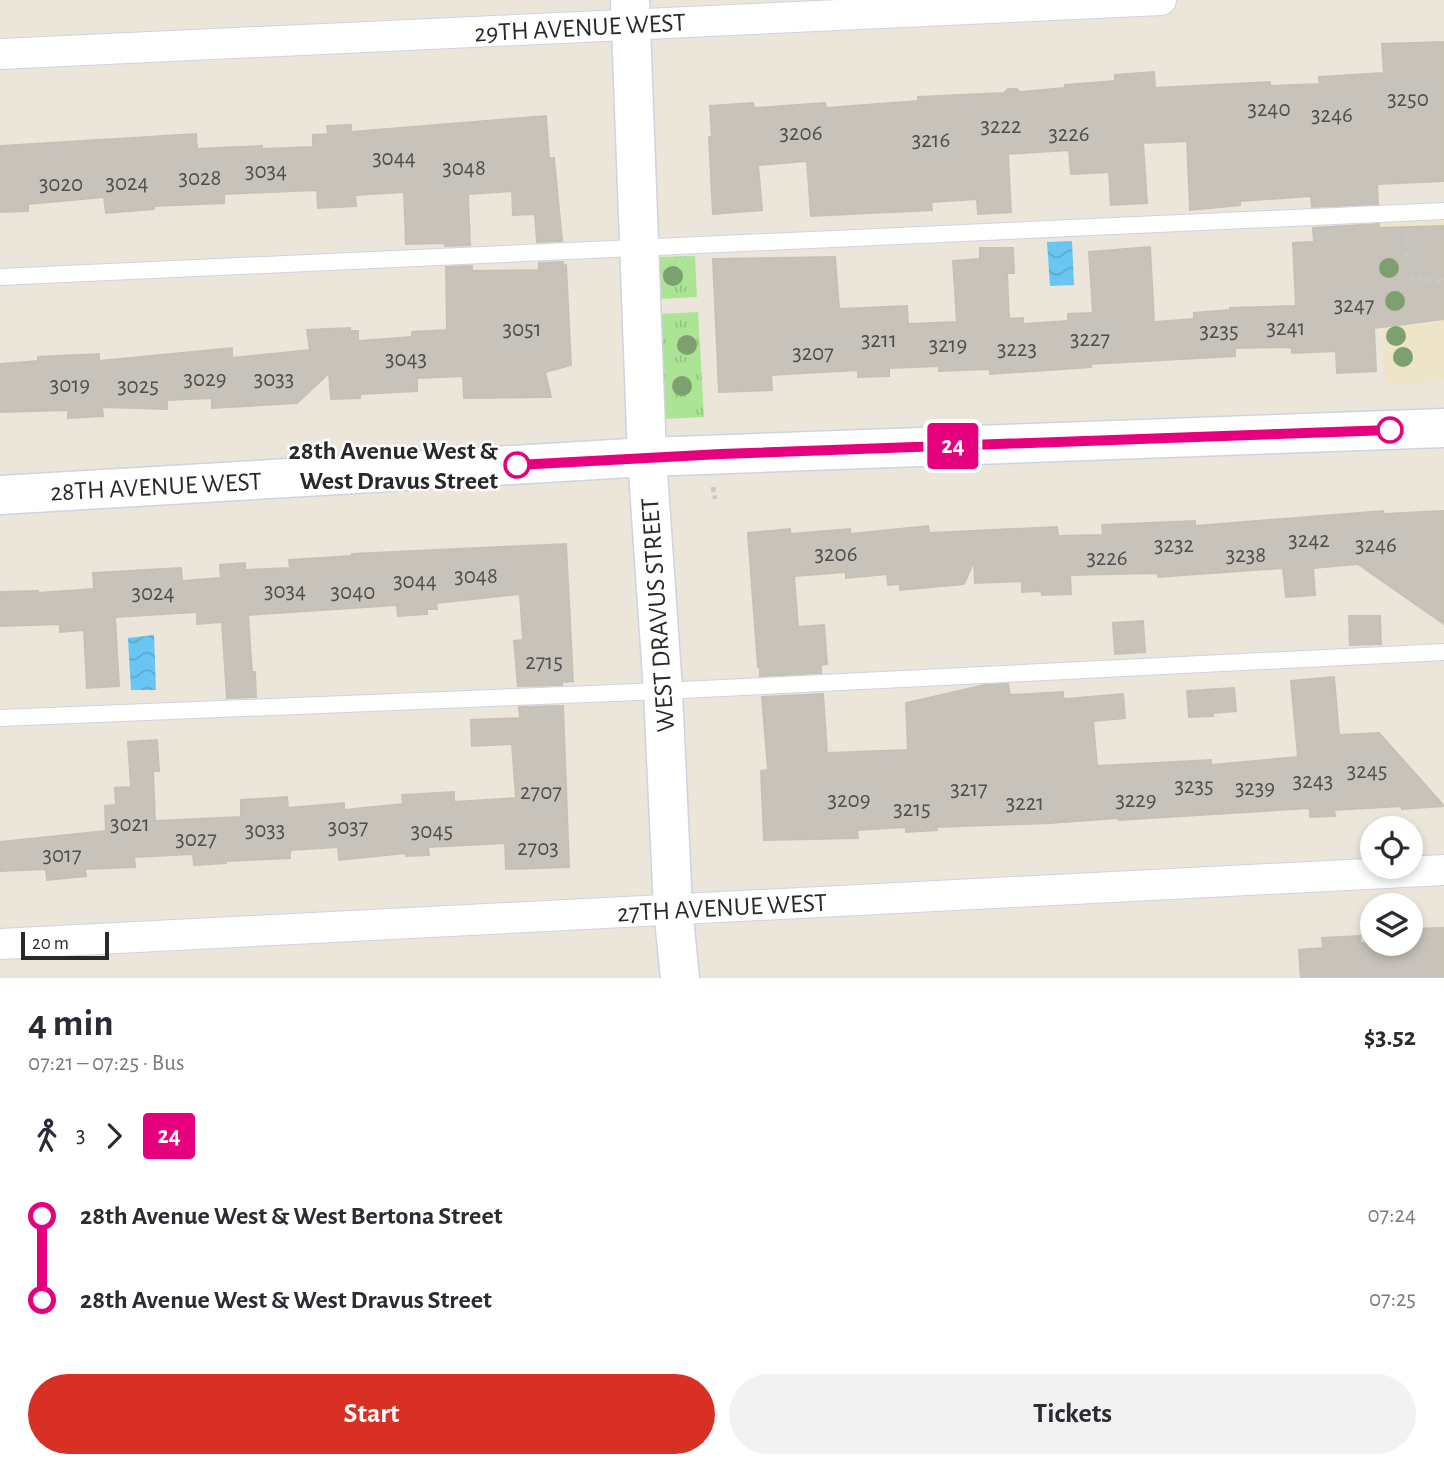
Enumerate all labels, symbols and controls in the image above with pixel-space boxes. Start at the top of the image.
street label: 29TH AVENUE WEST [474,9,687,47]
house number: 3250 [1387,88,1429,111]
house number: 3240 [1247,98,1291,121]
house number: 3246 [1311,104,1353,127]
house number: 3222 [981,115,1021,138]
house number: 3206 [780,122,822,145]
house number: 3226 [1048,123,1090,146]
house number: 3216 [912,129,950,152]
house number: 3044 [372,147,416,170]
house number: 3048 [442,157,486,180]
house number: 3034 [245,160,287,183]
house number: 3028 [179,167,222,190]
house number: 3024 [105,172,149,195]
house number: 3020 [39,173,83,196]
house number: 3247 [1334,294,1374,317]
house number: 3241 [1267,317,1305,340]
house number: 3051 [502,318,542,341]
house number: 3235 [1199,320,1239,343]
house number: 3227 [1070,328,1110,351]
house number: 3211 [861,329,897,352]
house number: 3219 [929,334,967,357]
house number: 3223 [997,338,1037,361]
house number: 3207 [792,342,834,365]
house number: 3043 [385,348,427,371]
house number: 3029 [184,368,226,391]
house number: 3033 [254,368,294,391]
house number: 3019 [50,374,90,397]
house number: 3025 [117,375,159,398]
unlabelled marker [1377,417,1403,443]
line badge: 24 [922,423,984,469]
text: 24 [941,434,965,458]
place label: 28th Avenue West & West Dravus Street [289,438,499,494]
marker: 28th Avenue West & West Dravus Street [504,452,530,478]
street label: 28TH AVENUE WEST [50,468,263,506]
street label: WEST DRAVUS STREET [637,497,679,733]
house number: 3242 [1288,529,1330,552]
house number: 3232 [1154,534,1194,557]
house number: 3246 [1355,534,1397,557]
house number: 3206 [815,543,857,566]
house number: 3238 [1226,544,1266,567]
house number: 3226 [1086,547,1128,570]
house number: 3048 [454,565,498,588]
house number: 3044 [393,570,437,593]
house number: 3034 [264,580,306,603]
house number: 3040 [331,581,375,604]
house number: 3024 [131,582,175,605]
house number: 2715 [525,651,563,674]
house number: 3245 [1347,760,1387,783]
house number: 3243 [1293,770,1333,793]
house number: 3235 [1174,775,1214,798]
house number: 3239 [1235,777,1275,800]
house number: 3217 [950,778,988,801]
house number: 2707 [520,781,562,804]
house number: 3209 [828,789,870,812]
house number: 3229 [1115,789,1157,812]
house number: 3221 [1006,792,1044,815]
house number: 3215 [893,798,931,821]
house number: 3021 [110,813,150,836]
house number: 3037 [328,816,368,839]
map controls [1360,816,1423,956]
button: locate [1360,816,1423,879]
house number: 3033 [245,819,285,842]
house number: 3045 [411,820,453,843]
house number: 3027 [175,828,217,851]
house number: 2703 [517,837,559,860]
house number: 3017 [42,844,82,867]
street label: 27TH AVENUE WEST [616,889,828,926]
button: layers [1360,893,1423,956]
scale bar [21,929,108,961]
text: 20 m [32,934,69,953]
text: 4 min [28,1005,114,1043]
text: $3.52 [1364,1024,1416,1050]
text: 07:21 – 07:25 · Bus [28,1052,184,1075]
icon: walk [28,1117,66,1155]
icon: forward [95,1117,133,1155]
text: 3 [76,1124,85,1147]
text: 24 [157,1124,181,1148]
text: 28th Avenue West & West Bertona Street [80,1203,502,1229]
text: 07:24 [1367,1204,1416,1227]
text: 28th Avenue West & West Dravus Street [80,1287,492,1313]
text: 07:25 [1369,1288,1416,1311]
button: Start [28,1374,715,1454]
button: Tickets [729,1374,1416,1454]

